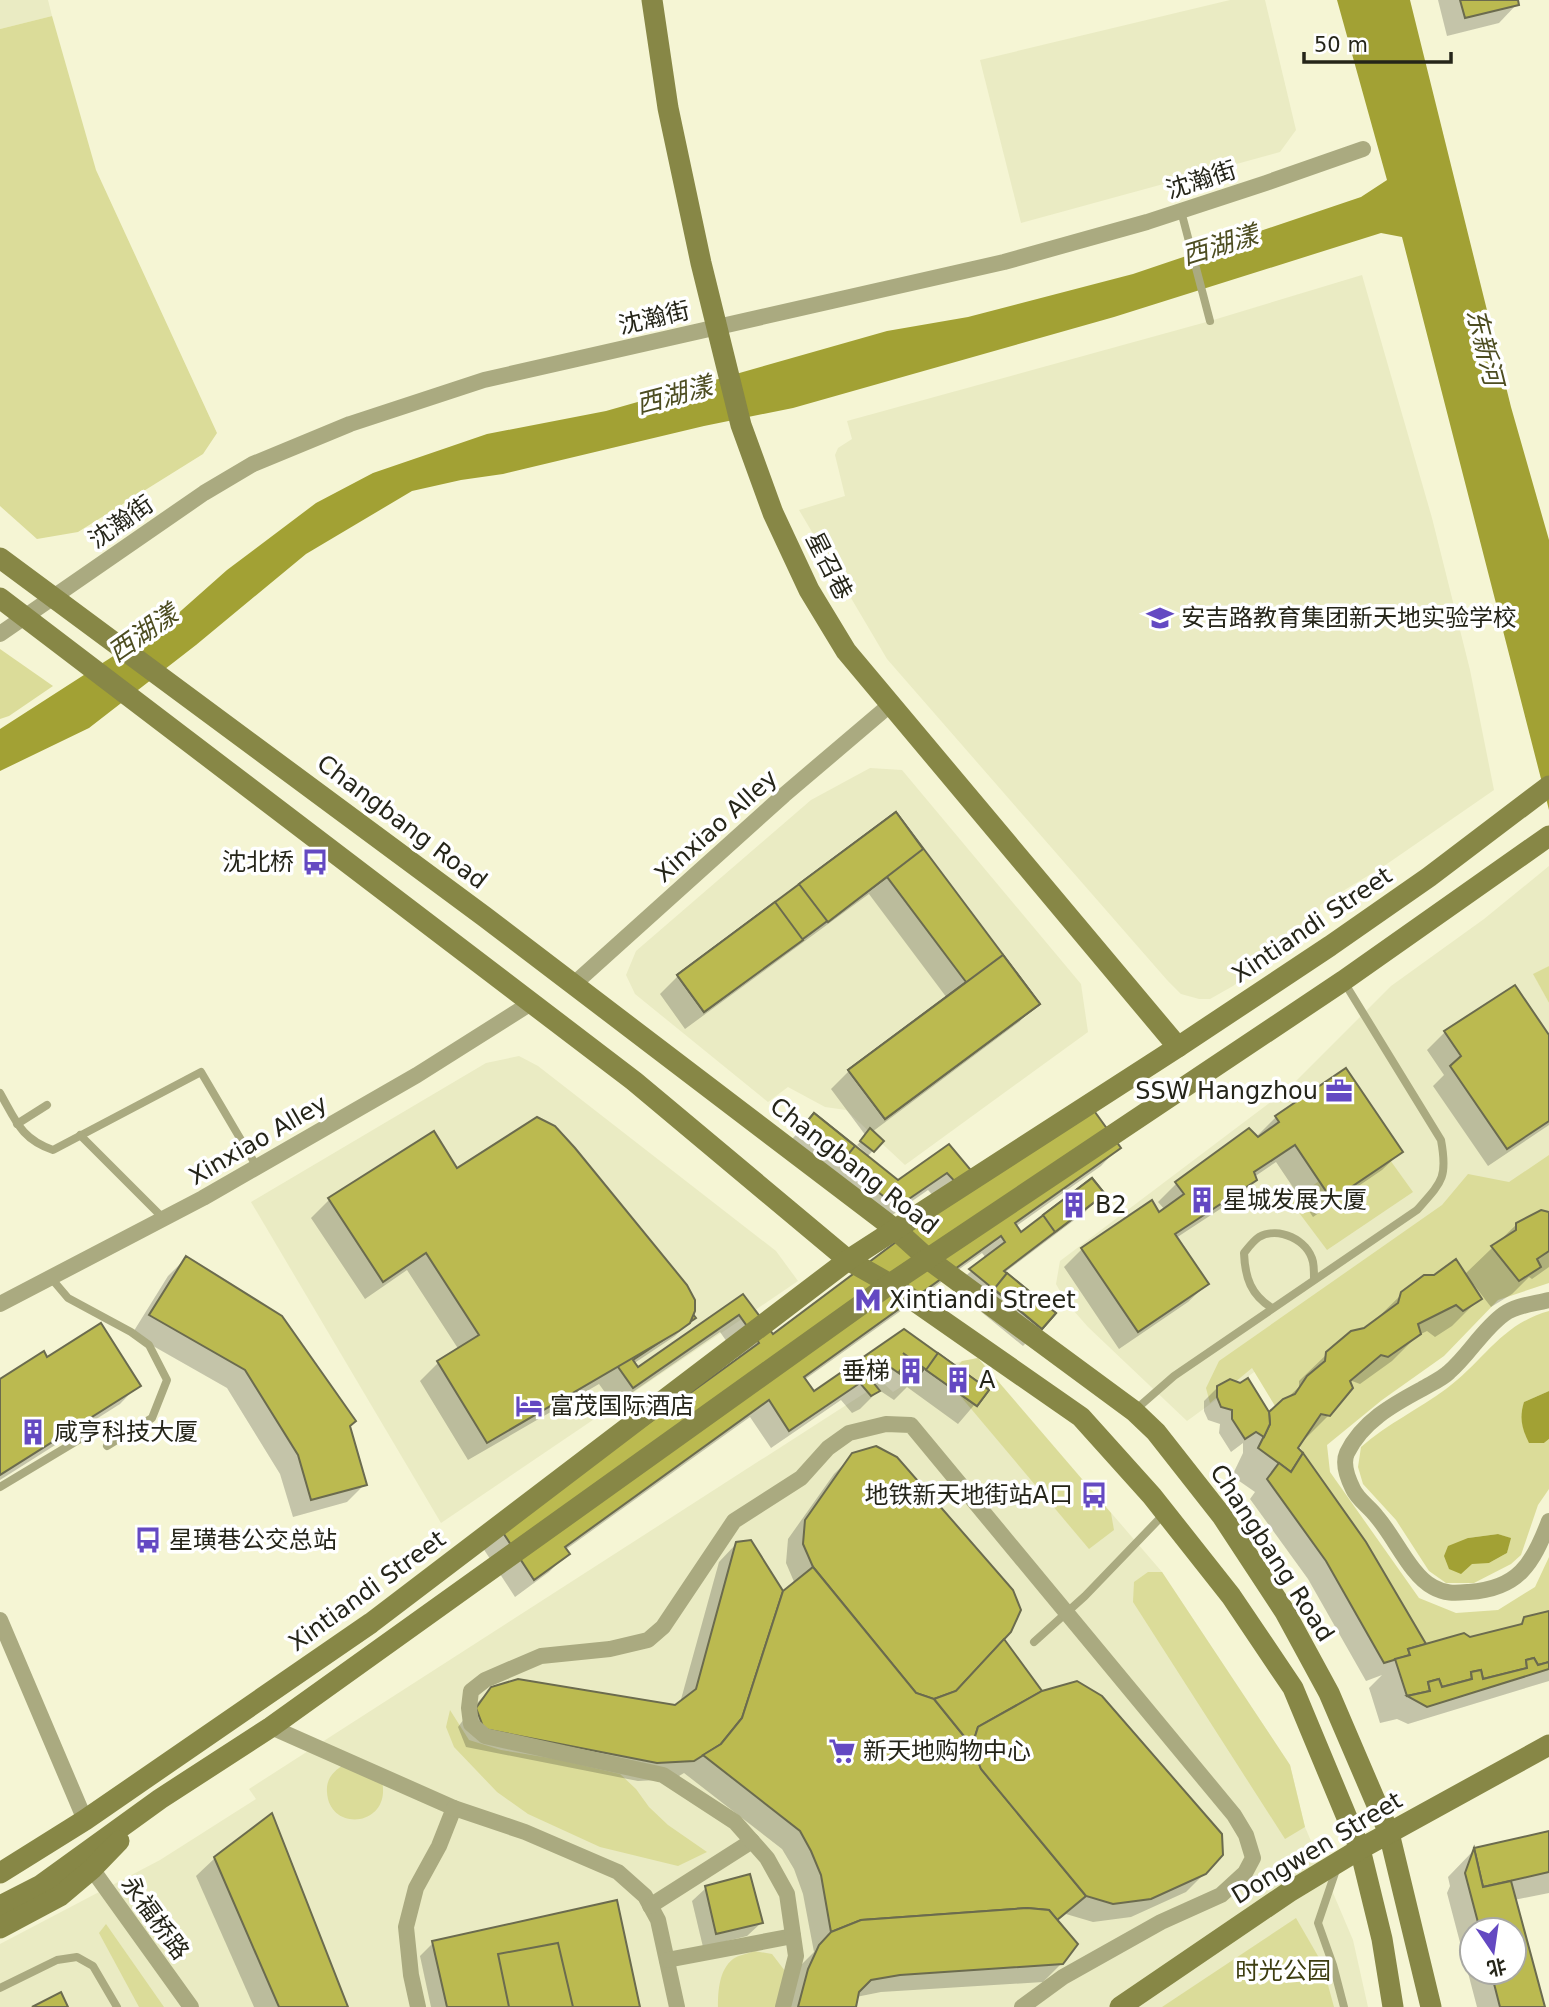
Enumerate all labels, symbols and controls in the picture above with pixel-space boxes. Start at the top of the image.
scale bar [1304,21,1451,65]
text: 50 m [1314,33,1368,57]
street label: 沈瀚街 [1162,156,1240,204]
water label: 西湖漾 [1178,218,1265,271]
street label: 沈瀚街 [616,296,692,340]
water label: 东新河 [1461,306,1510,393]
water label: 西湖漾 [632,370,718,420]
street label: 沈瀚街 [83,490,159,554]
street label: 星召巷 [800,528,858,604]
water label: 西湖漾 [102,597,186,668]
school or university icon: 安吉路教育集团新天地实验学校 [1145,603,1175,633]
place label: 安吉路教育集团新天地实验学校 [1181,604,1517,632]
street label: Changbang Road [312,749,492,895]
street label: Xinxiao Alley [649,764,783,888]
bus stop icon: 沈北桥 [300,847,330,877]
place label: 沈北桥 [222,848,294,876]
street label: Xintiandi Street [1227,861,1397,989]
office icon: SSW Hangzhou [1324,1076,1354,1106]
place label: SSW Hangzhou [1135,1077,1318,1105]
street label: Xinxiao Alley [184,1089,332,1191]
street label: Changbang Road [764,1092,944,1240]
building icon: 星城发展大厦 [1187,1185,1217,1215]
place label: 星城发展大厦 [1223,1186,1367,1214]
building icon: B2 [1059,1190,1089,1220]
place label: B2 [1095,1191,1127,1219]
metro station icon: Xintiandi Street [853,1285,883,1315]
place label: Xintiandi Street [889,1286,1076,1314]
building icon: 垂梯 [896,1356,926,1386]
place label: 垂梯 [842,1357,890,1385]
building icon: A [943,1365,973,1395]
place label: A [979,1366,996,1394]
hotel icon: 富茂国际酒店 [514,1391,544,1421]
place label: 富茂国际酒店 [550,1392,694,1420]
building icon: 咸亨科技大厦 [18,1417,48,1447]
place label: 咸亨科技大厦 [54,1418,198,1446]
street label: Changbang Road [1204,1459,1340,1647]
bus stop icon: 地铁新天地街站A口 [1079,1480,1109,1510]
place label: 地铁新天地街站A口 [865,1481,1073,1509]
bus stop icon: 星璜巷公交总站 [133,1525,163,1555]
street label: Xintiandi Street [283,1525,451,1657]
place label: 星璜巷公交总站 [169,1526,337,1554]
supermarket icon: 新天地购物中心 [827,1736,857,1766]
place label: 新天地购物中心 [863,1737,1031,1765]
street label: Dongwen Street [1227,1786,1407,1910]
street label: 永福桥路 [115,1871,195,1965]
north arrow [1458,1916,1528,1986]
text: 北 [1485,1955,1509,1980]
park label: 时光公园 [1235,1957,1331,1985]

